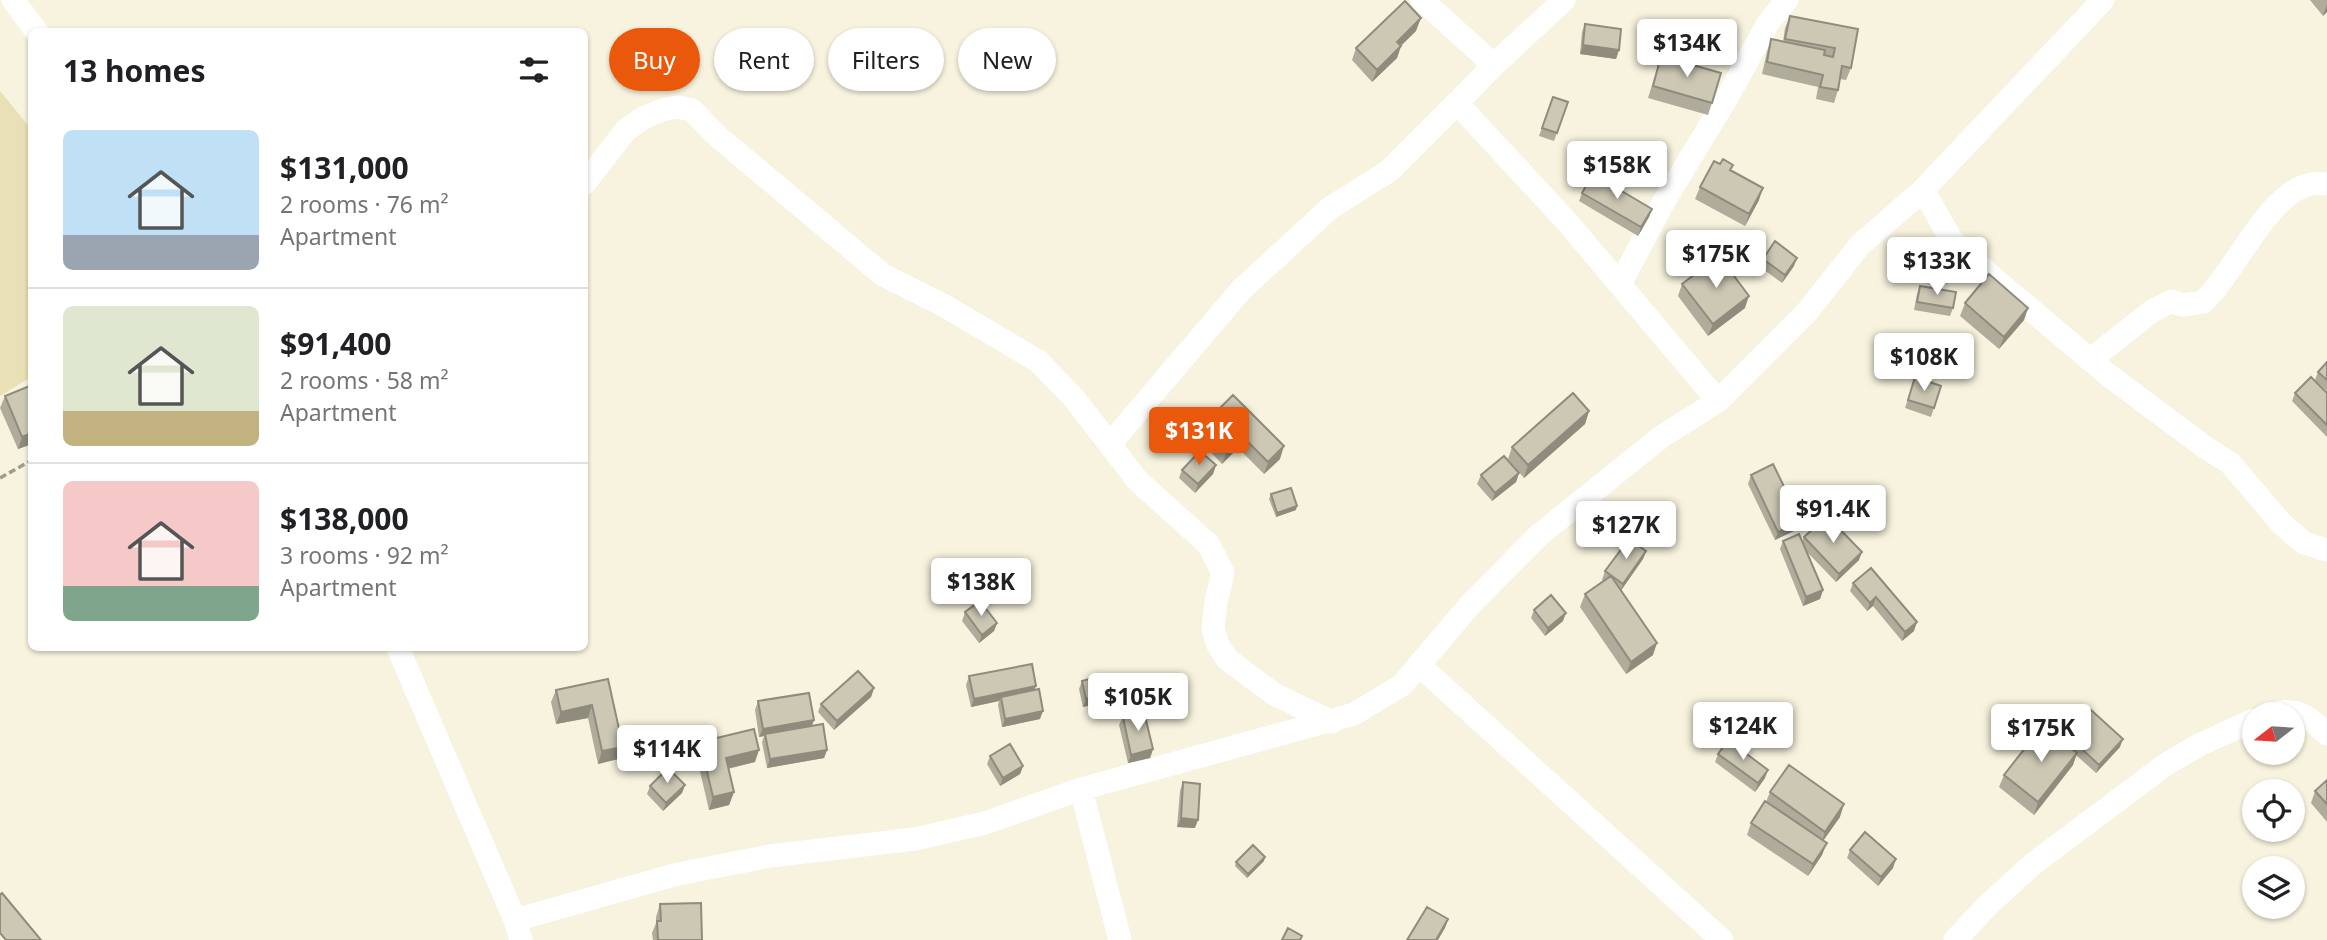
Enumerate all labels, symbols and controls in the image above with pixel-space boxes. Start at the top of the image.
pin: $134K [1638,20,1736,79]
text: $134K [1653,26,1721,58]
chip: Buy [609,28,700,91]
chip: Rent [714,28,814,91]
chip: Filters [828,28,944,91]
chip: New [958,28,1056,91]
text: 13 homes [63,50,206,91]
icon: filters [515,51,553,89]
pin: $158K [1568,142,1666,201]
text: $131,000 [280,147,409,188]
text: $158K [1583,148,1651,180]
icon: home [119,158,203,242]
text: 2 rooms · 76 m² [280,188,449,220]
text: Apartment [280,220,397,252]
pin: $175K [1667,230,1765,290]
text: $175K [1682,237,1750,269]
pin: $133K [1888,238,1986,297]
text: $133K [1903,244,1971,276]
text: $91,400 [280,323,392,364]
icon: home [119,334,203,418]
pin: $108K [1875,334,1973,393]
text: $108K [1890,340,1958,372]
text: 2 rooms · 58 m² [280,364,449,396]
text: Apartment [280,396,397,428]
pin: $131K [1150,407,1248,467]
text: $131K [1165,414,1233,446]
pin: $91.4K [1776,486,1890,545]
text: $91.4K [1796,492,1870,524]
text: $138,000 [280,498,409,539]
pin: $127K [1577,502,1675,561]
text: $127K [1592,508,1660,540]
icon: home [119,509,203,593]
text: 3 rooms · 92 m² [280,539,449,571]
pin: $138K [932,558,1030,618]
text: $138K [947,565,1015,597]
text: Apartment [280,571,397,603]
pin: $105K [1089,674,1187,733]
text: $105K [1104,680,1172,712]
pin: $124K [1694,702,1792,762]
north arrow [2242,702,2305,765]
map controls [2242,702,2305,919]
pin: $175K [1992,704,2090,764]
text: $124K [1709,709,1777,741]
text: $175K [2007,711,2075,743]
pin: $114K [618,726,716,785]
text: $114K [633,732,701,764]
button: locate [2242,779,2305,842]
button: layers [2242,856,2305,919]

